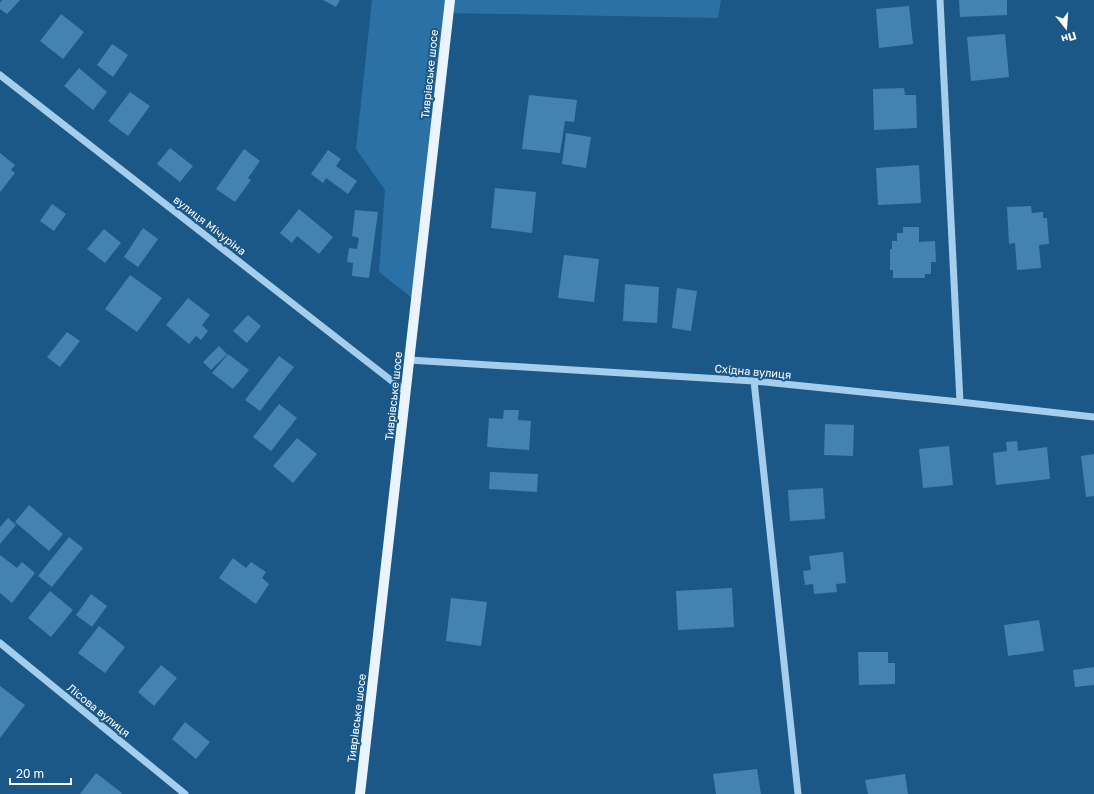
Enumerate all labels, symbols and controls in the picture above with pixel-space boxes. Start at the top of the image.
north arrow [1046,8,1086,48]
street label: Тиврівське шосе [418,29,440,119]
text: Пн [1060,30,1078,47]
street label: вулиця Мічуріна [171,193,249,257]
street label: Тиврівське шосе [382,351,404,441]
street label: Східна вулиця [714,361,792,381]
street label: Тиврівське шосе [344,673,368,763]
street label: Лісова вулиця [65,681,133,739]
scale bar [10,760,71,786]
text: 20 m [16,766,44,781]

